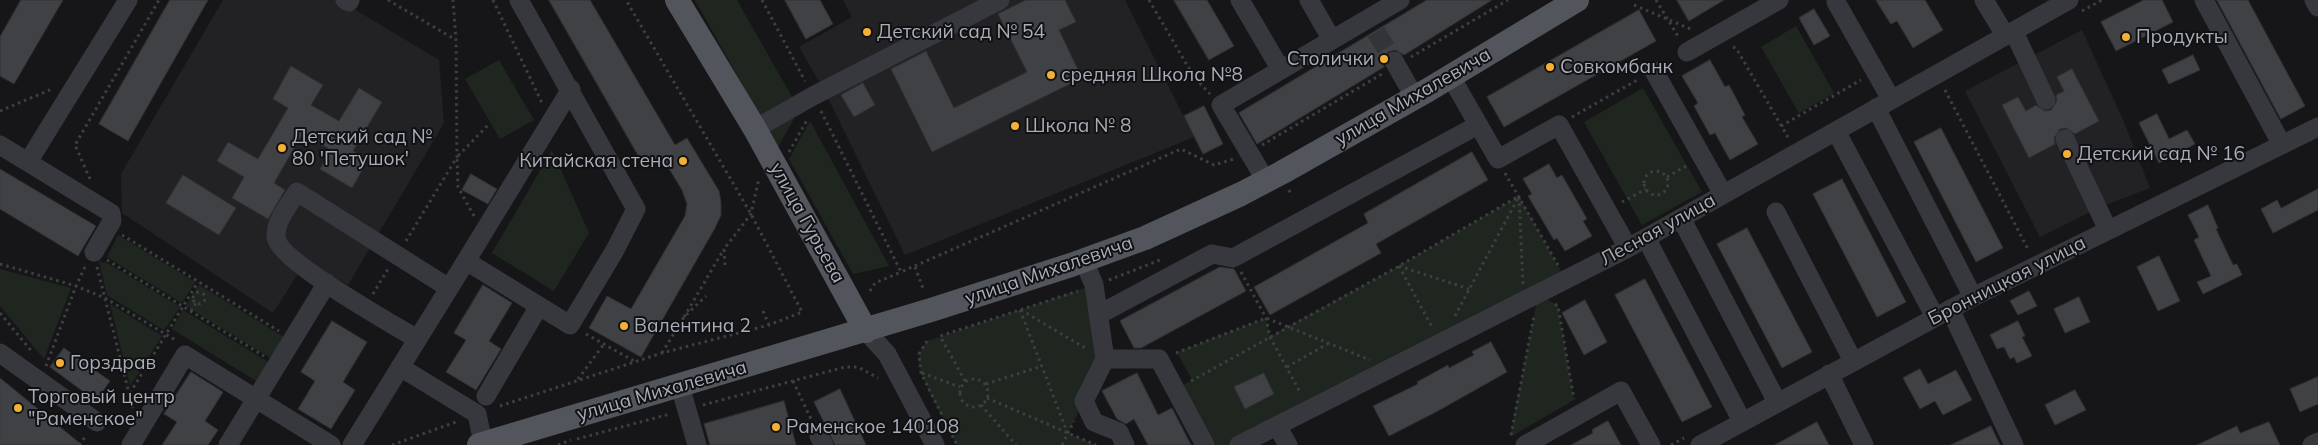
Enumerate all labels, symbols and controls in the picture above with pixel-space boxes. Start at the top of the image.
place label: Детский сад № 54 [877,21,1045,43]
marker: Детский сад № 54 [861,26,873,38]
place label: Продукты [2136,26,2228,48]
marker: Продукты [2120,31,2132,43]
street label: улица Михалевича [1331,43,1495,151]
place label: Столички [1287,48,1374,70]
marker: Столички [1378,53,1390,65]
place label: Совкомбанк [1560,56,1673,78]
marker: Совкомбанк [1544,61,1556,73]
place label: средняя Школа №8 [1061,64,1243,86]
marker: средняя Школа №8 [1045,69,1057,81]
place label: Школа № 8 [1025,115,1131,137]
marker: Школа № 8 [1009,120,1021,132]
place label: Детский сад № 80 'Петушок' [292,126,432,170]
marker: Детский сад № 80 'Петушок' [276,142,288,154]
place label: Детский сад № 16 [2077,143,2245,165]
marker: Детский сад № 16 [2061,148,2073,160]
place label: Китайская стена [519,150,673,172]
marker: Китайская стена [677,155,689,167]
street label: улица Гурьева [764,159,850,287]
street label: Лесная улица [1596,189,1720,271]
street label: Бронницкая улица [1924,231,2090,331]
street label: улица Михалевича [962,232,1136,310]
place label: Валентина 2 [634,315,751,337]
marker: Валентина 2 [618,320,630,332]
place label: Горздрав [70,352,156,374]
street label: улица Михалевича [574,356,750,426]
marker: Горздрав [54,357,66,369]
place label: Торговый центр "Раменское" [28,386,175,430]
marker: Торговый центр "Раменское" [12,402,24,414]
place label: Раменское 140108 [786,416,959,438]
marker: Раменское 140108 [770,421,782,433]

